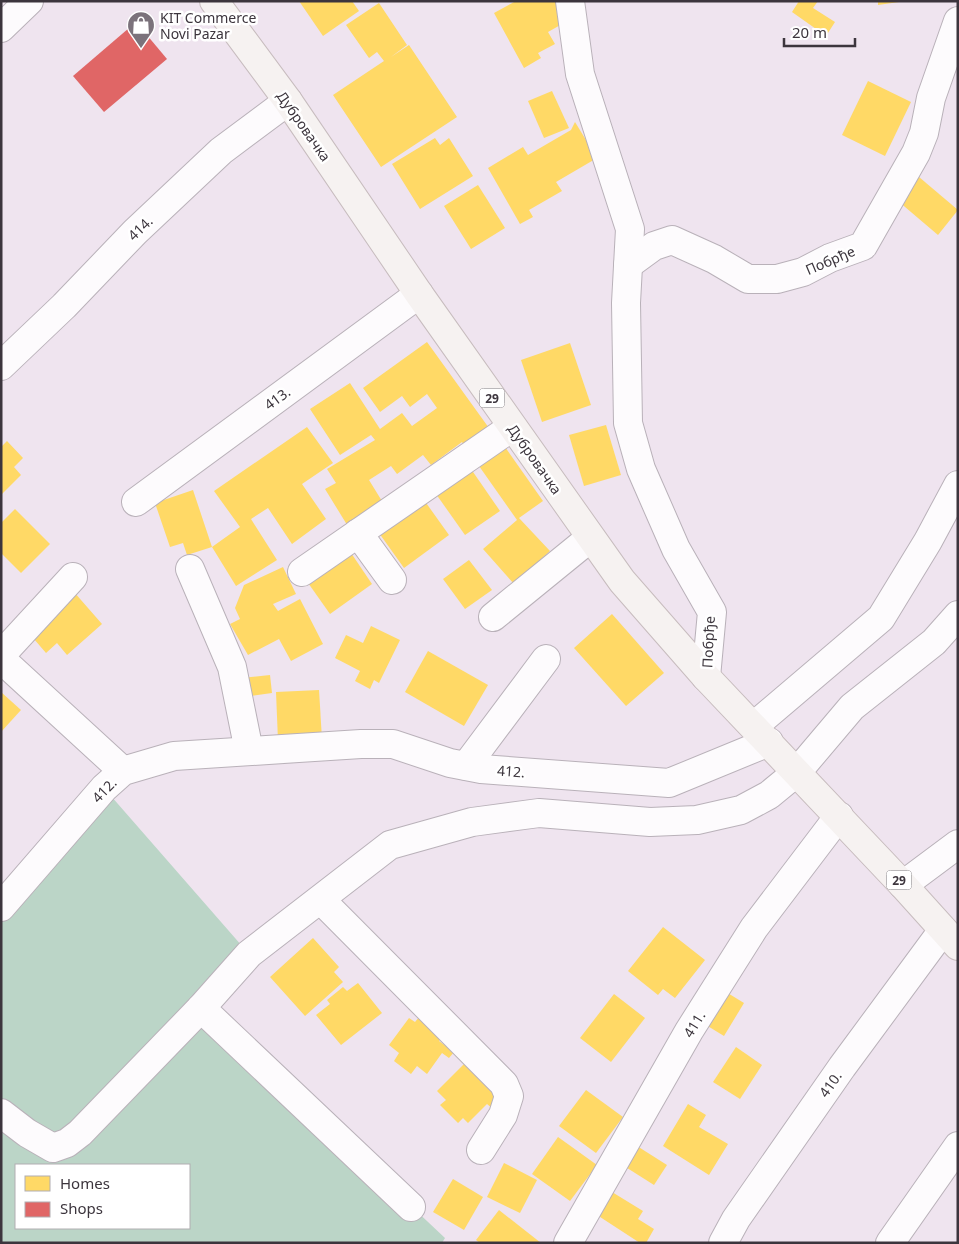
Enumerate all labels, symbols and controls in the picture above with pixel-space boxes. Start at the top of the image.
place label: KIT Commerce Novi Pazar [160,8,256,43]
shop icon: KIT Commerce Novi Pazar [126,10,156,49]
scale bar [784,15,855,47]
text: 20 m [792,22,827,42]
street label: Дубровачка [273,87,335,165]
street label: 414. [123,212,157,244]
street label: Побрђе [802,241,858,279]
street label: 413. [260,382,294,414]
road number: 29 [480,388,504,408]
street label: Дубровачка [504,420,566,498]
street label: Побрђе [697,615,719,668]
street label: 412. [496,761,526,781]
street label: 412. [88,773,120,807]
road number: 29 [886,870,912,890]
street label: 411. [679,1007,709,1041]
street label: 410. [814,1067,846,1101]
legend [15,1164,190,1229]
text: Homes [60,1173,110,1193]
text: Shops [60,1198,103,1218]

